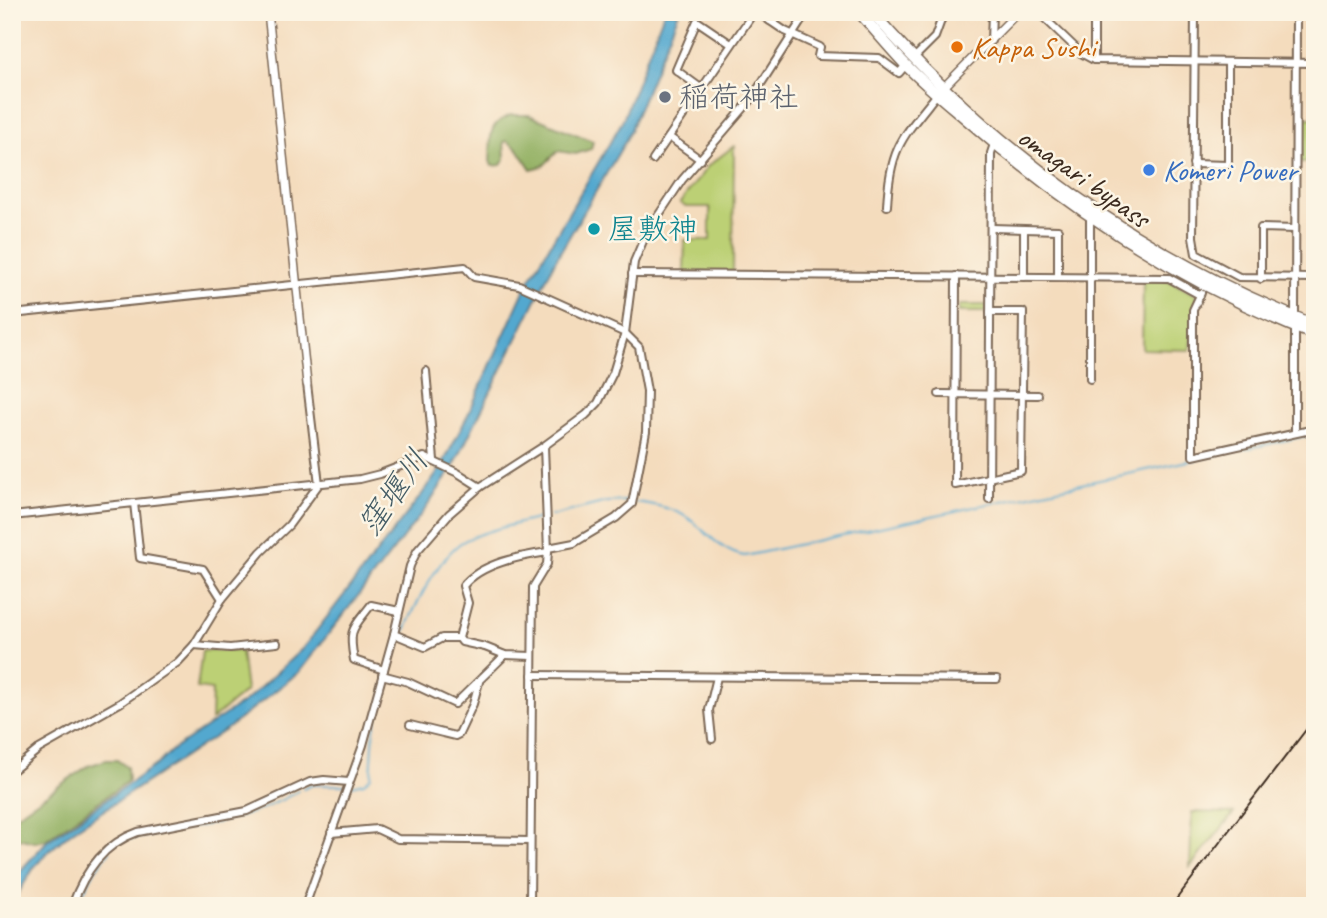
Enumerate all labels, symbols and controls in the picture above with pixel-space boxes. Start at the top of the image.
place label: Kappa Sushi [971,28,1099,66]
marker: Kappa Sushi [949,39,965,55]
place label: 稲荷神社 [679,78,799,116]
marker: 稲荷神社 [657,89,673,105]
street label: omagari bypass [1010,118,1160,238]
place label: Komeri Power [1163,151,1300,189]
marker: Komeri Power [1141,162,1157,178]
place label: 屋敷神 [608,210,698,248]
marker: 屋敷神 [586,221,602,237]
water label: 窪堰川 [349,441,438,543]

